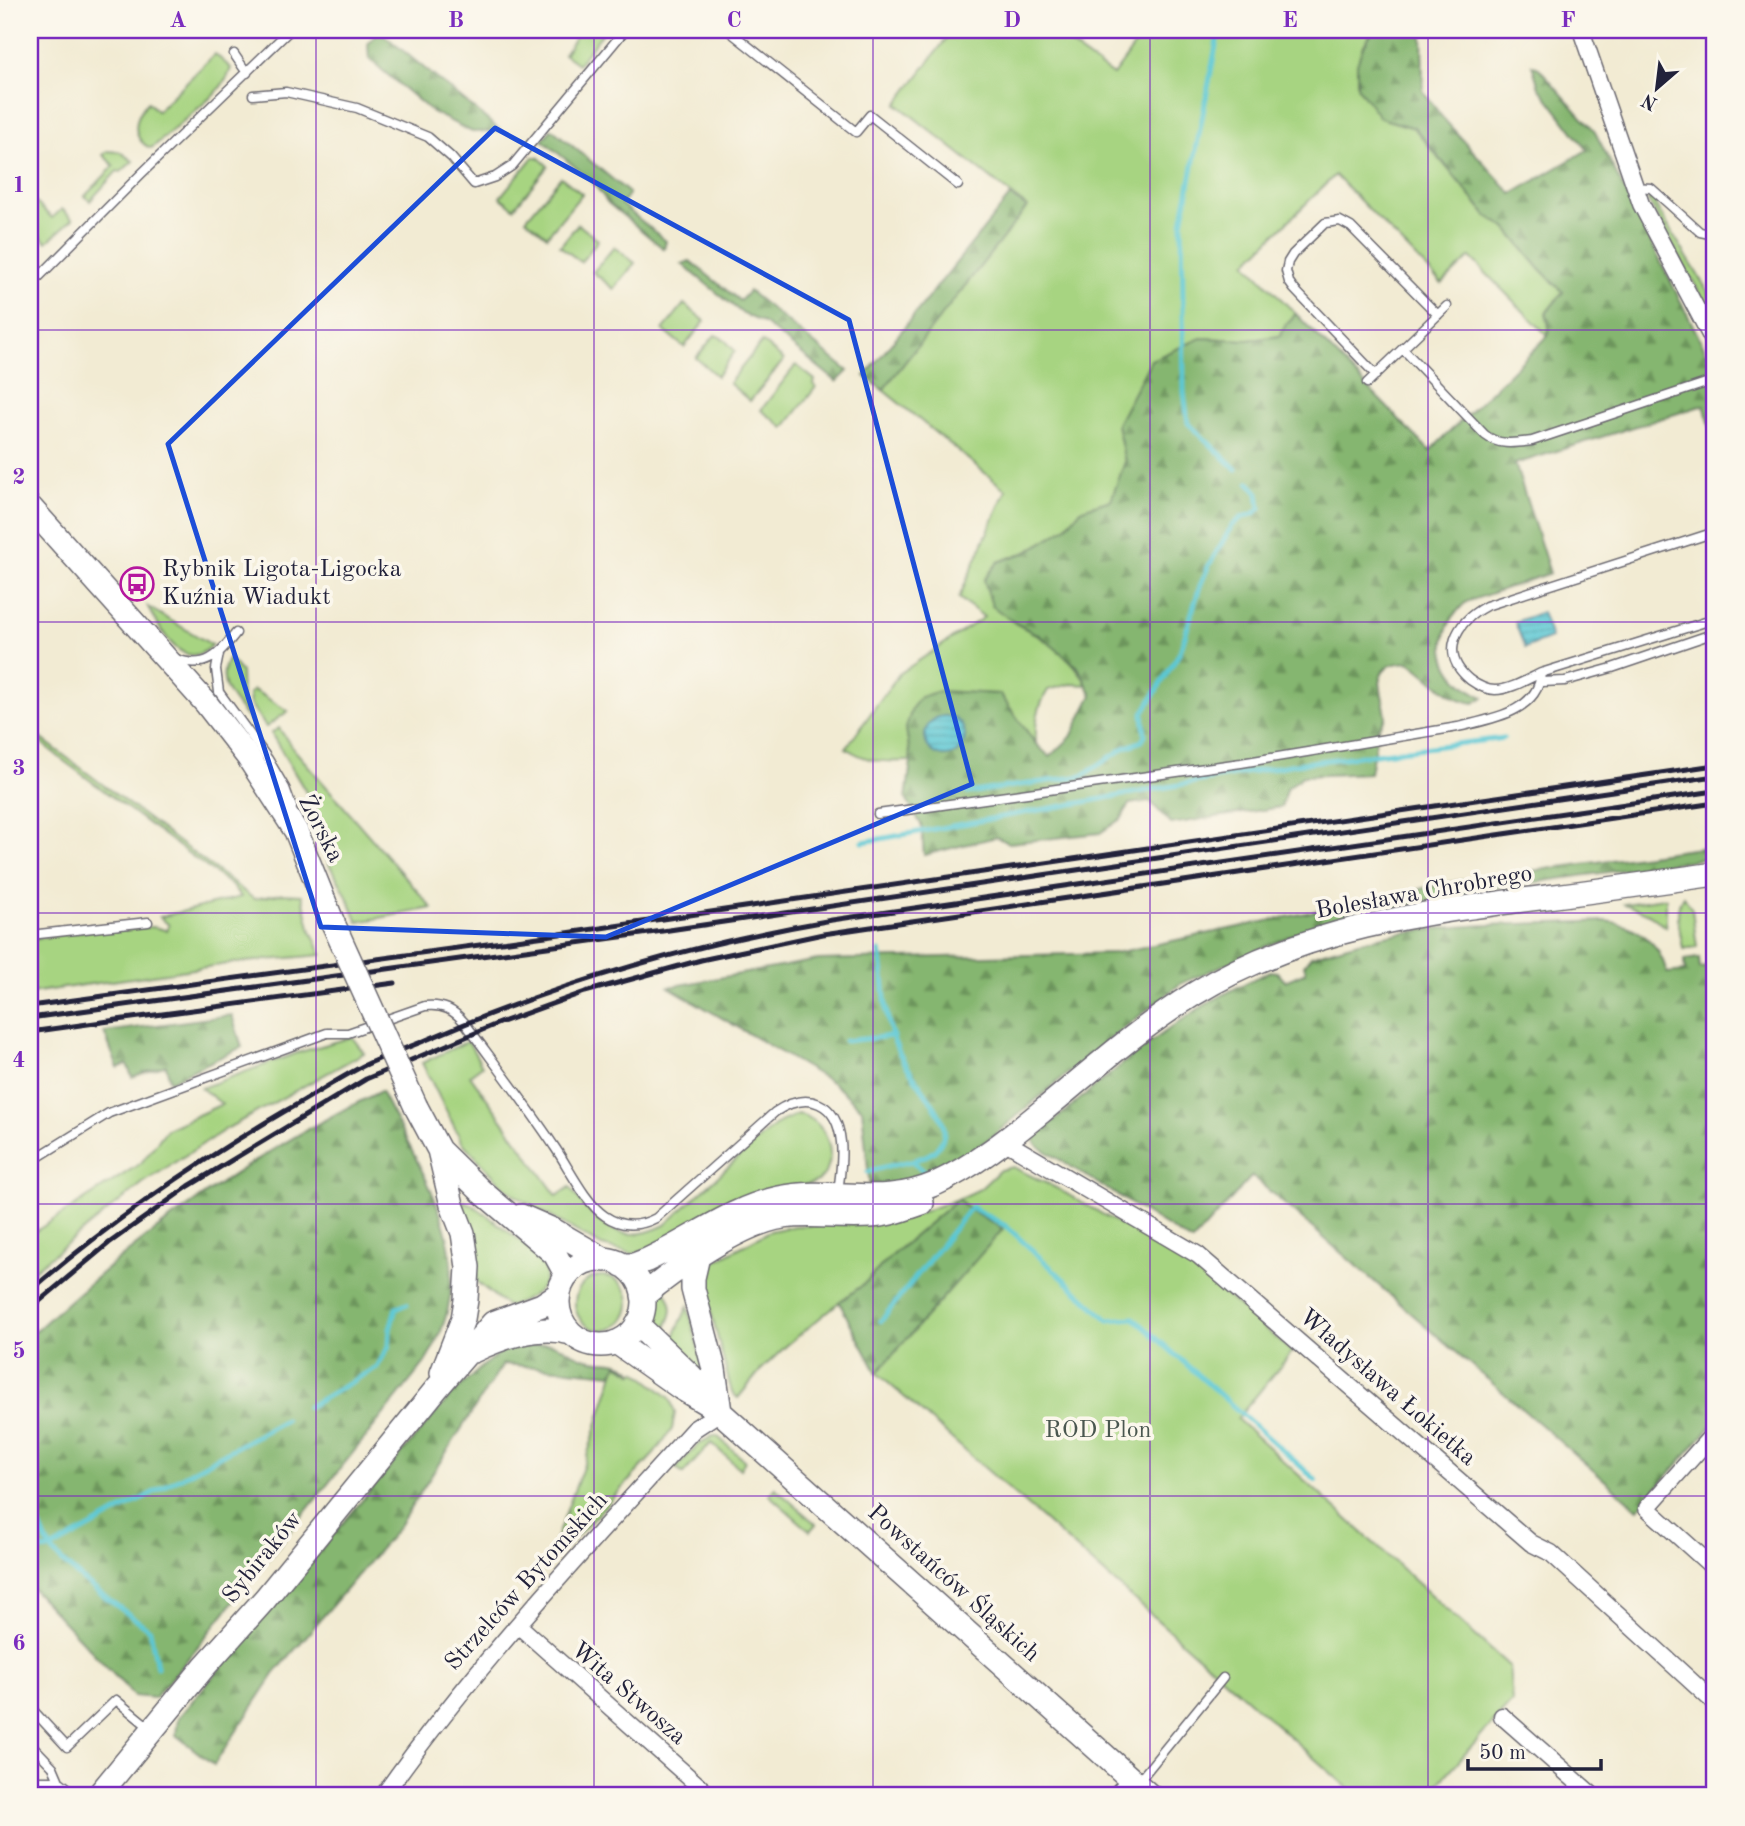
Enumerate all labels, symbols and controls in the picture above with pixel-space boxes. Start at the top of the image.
text: A [169,9,187,32]
text: B [448,9,464,32]
text: C [726,9,742,32]
text: D [1003,9,1021,32]
text: E [1282,9,1298,32]
text: F [1560,9,1576,32]
north arrow [1622,52,1692,122]
text: N [1639,89,1661,113]
text: 1 [12,174,26,197]
text: 2 [12,466,26,489]
place label: Rybnik Ligota-Ligocka Kuźnia Wiadukt [162,558,402,610]
bus stop icon: Rybnik Ligota-Ligocka Kuźnia Wiadukt [118,565,156,603]
text: 3 [12,757,26,780]
street label: Żorska [293,790,350,867]
street label: Bolesława Chrobrego [1314,862,1534,924]
text: 4 [12,1049,26,1072]
street label: Władysława Łokietka [1294,1305,1480,1471]
text: 5 [12,1340,26,1363]
park label: ROD Plon [1044,1419,1152,1443]
street label: Strzelców Bytomskich [441,1488,613,1676]
street label: Powstańców Śląskich [862,1497,1047,1667]
street label: Sybiraków [219,1507,307,1609]
text: 6 [12,1632,26,1655]
street label: Wita Stwosza [566,1638,690,1750]
scale bar [1468,1728,1602,1772]
text: 50 m [1479,1743,1526,1764]

